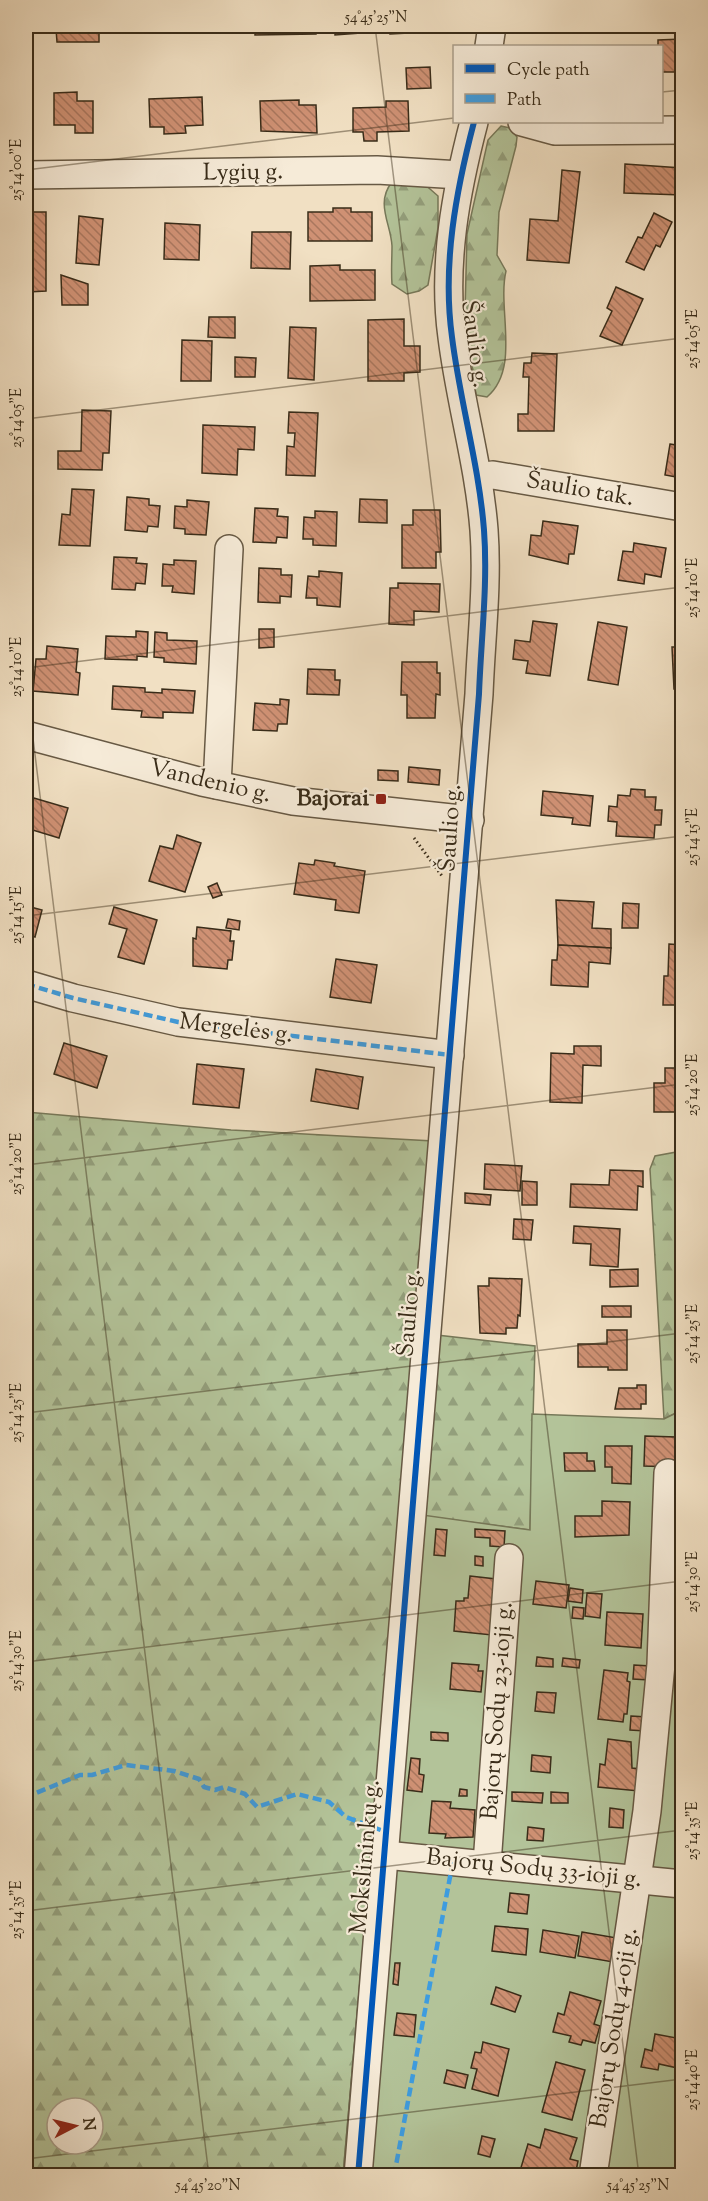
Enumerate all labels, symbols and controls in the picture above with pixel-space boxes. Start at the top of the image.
text: 54°45'25"N [344,8,407,29]
legend [453,45,663,123]
text: Cycle path [507,58,590,84]
text: Path [507,88,542,114]
text: 25°14'00"E [7,139,28,201]
street label: Lygių g. [203,155,283,191]
street label: Šaulio g. [451,298,497,390]
text: 25°14'05"E [683,309,704,369]
text: 25°14'05"E [7,388,28,448]
street label: Šaulio tak. [523,464,637,516]
text: 25°14'10"E [683,558,704,618]
text: 25°14'10"E [7,637,28,697]
street label: Vandenio g. [146,751,274,813]
place label: Bajorai [296,782,369,816]
street label: Šaulio g. [431,783,471,873]
marker: Bajorai [374,792,388,806]
text: 25°14'15"E [683,808,704,866]
text: 25°14'15"E [7,886,28,944]
street label: Mergelės g. [177,1005,295,1053]
text: 25°14'20"E [683,1054,704,1116]
text: 25°14'20"E [7,1133,28,1195]
street label: Šaulio g. [389,1268,431,1358]
text: 25°14'25"E [683,1304,704,1364]
text: 25°14'25"E [7,1383,28,1443]
text: 25°14'30"E [683,1551,704,1613]
street label: Bajorų Sodų 23-ioji g. [473,1601,523,1821]
text: 25°14'30"E [7,1630,28,1692]
street label: Mokslininkų g. [342,1778,390,1936]
text: 25°14'35"E [683,1801,704,1861]
street label: Bajorų Sodų 33-ioji g. [424,1841,644,1897]
text: 25°14'35"E [7,1880,28,1940]
street label: Bajorų Sodų 4-oji g. [582,1925,648,2131]
text: 25°14'40"E [683,2049,704,2111]
north arrow [45,2096,105,2156]
text: N [75,2117,100,2132]
text: 54°45'20"N [175,2176,240,2197]
text: 54°45'25"N [606,2176,669,2197]

